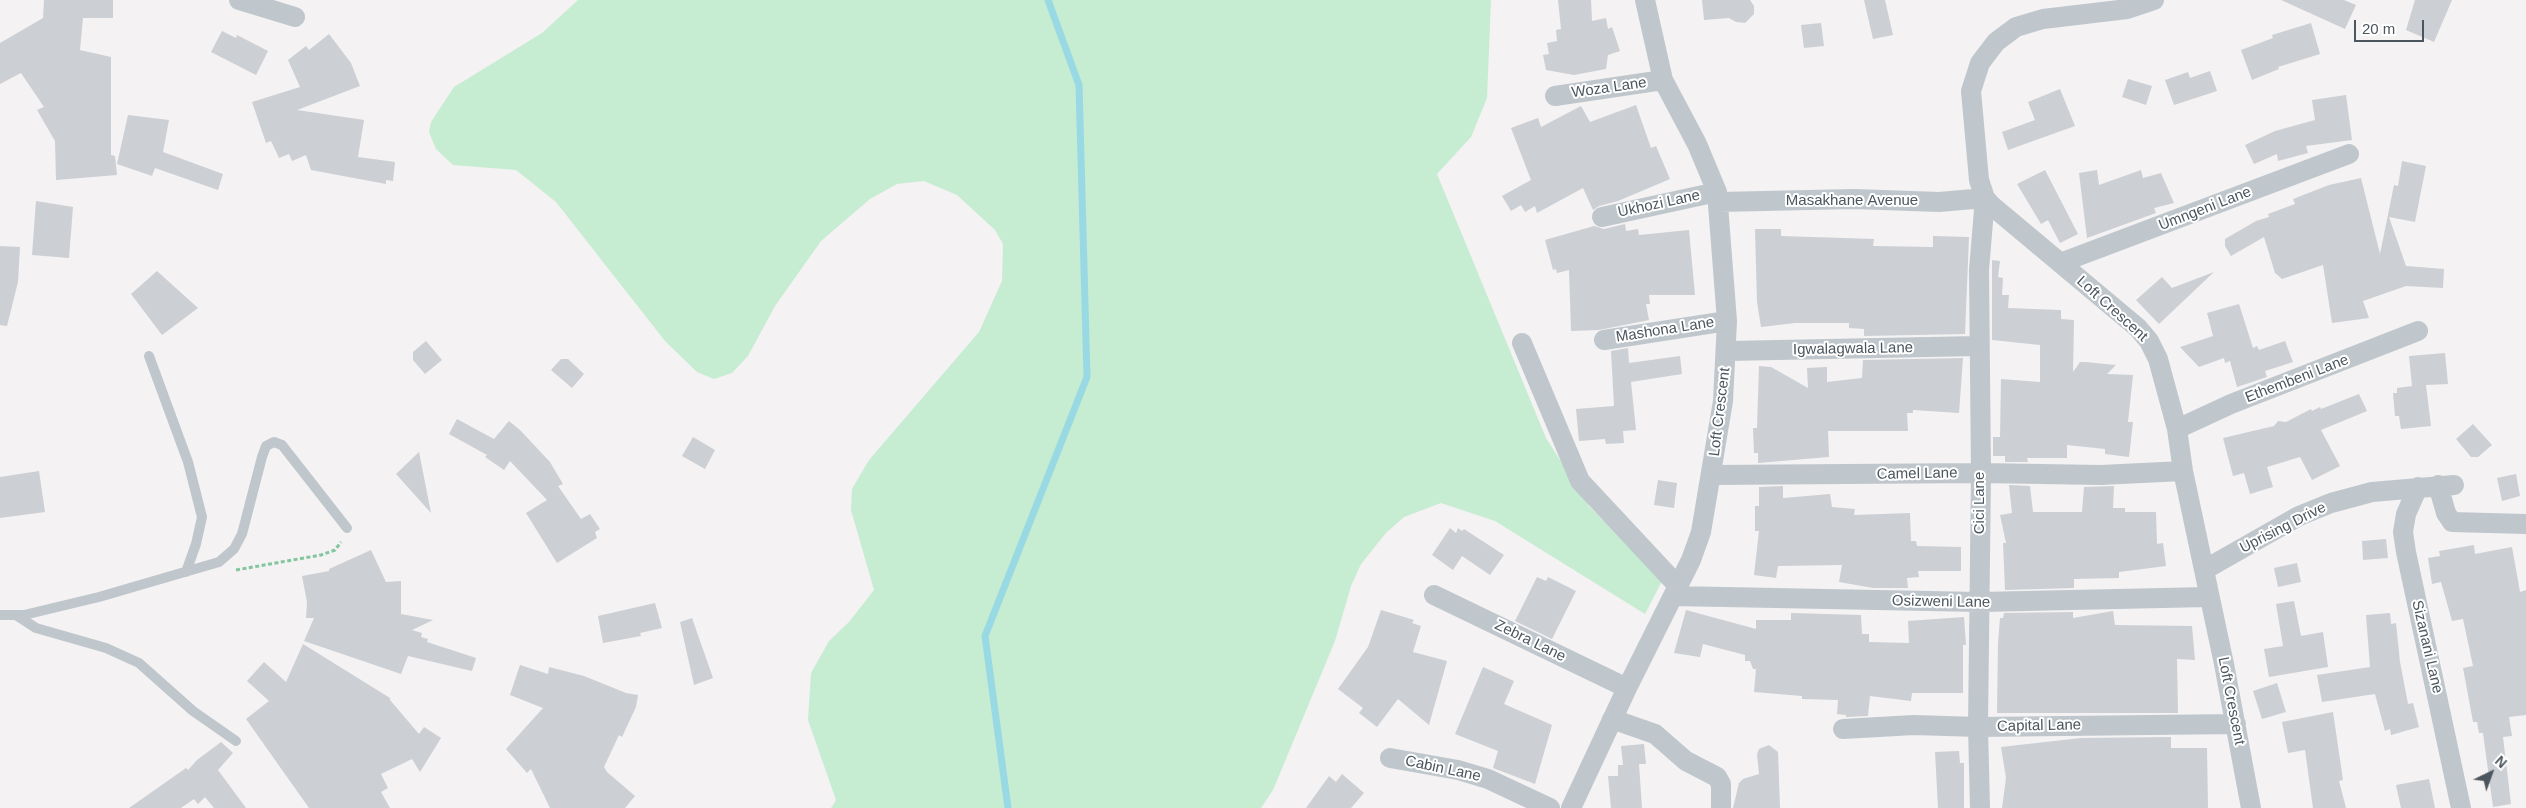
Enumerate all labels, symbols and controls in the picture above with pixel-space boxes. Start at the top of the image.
scale bar [2356,10,2426,42]
text: 20 m [2362,20,2395,37]
street label: Woza Lane [1570,74,1648,102]
street label: Umngeni Lane [2156,183,2254,235]
street label: Ukhozi Lane [1616,187,1702,221]
street label: Masakhane Avenue [1786,192,1918,210]
street label: Loft Crescent [2073,272,2151,346]
street label: Mashona Lane [1615,313,1715,347]
street label: Igwalagwala Lane [1793,339,1913,359]
street label: Ethembeni Lane [2243,351,2351,407]
street label: Loft Crescent [1706,367,1734,457]
street label: Camel Lane [1876,464,1958,484]
street label: Cici Lane [1971,472,1989,534]
street label: Uprising Drive [2237,499,2329,557]
street label: Osizweni Lane [1892,592,1990,612]
street label: Sizanani Lane [2408,599,2446,695]
street label: Zebra Lane [1492,616,1568,666]
street label: Loft Crescent [2214,655,2248,747]
street label: Capital Lane [1997,716,2081,736]
north arrow [2466,748,2516,798]
street label: Cabin Lane [1404,752,1482,786]
text: N [2492,753,2510,771]

